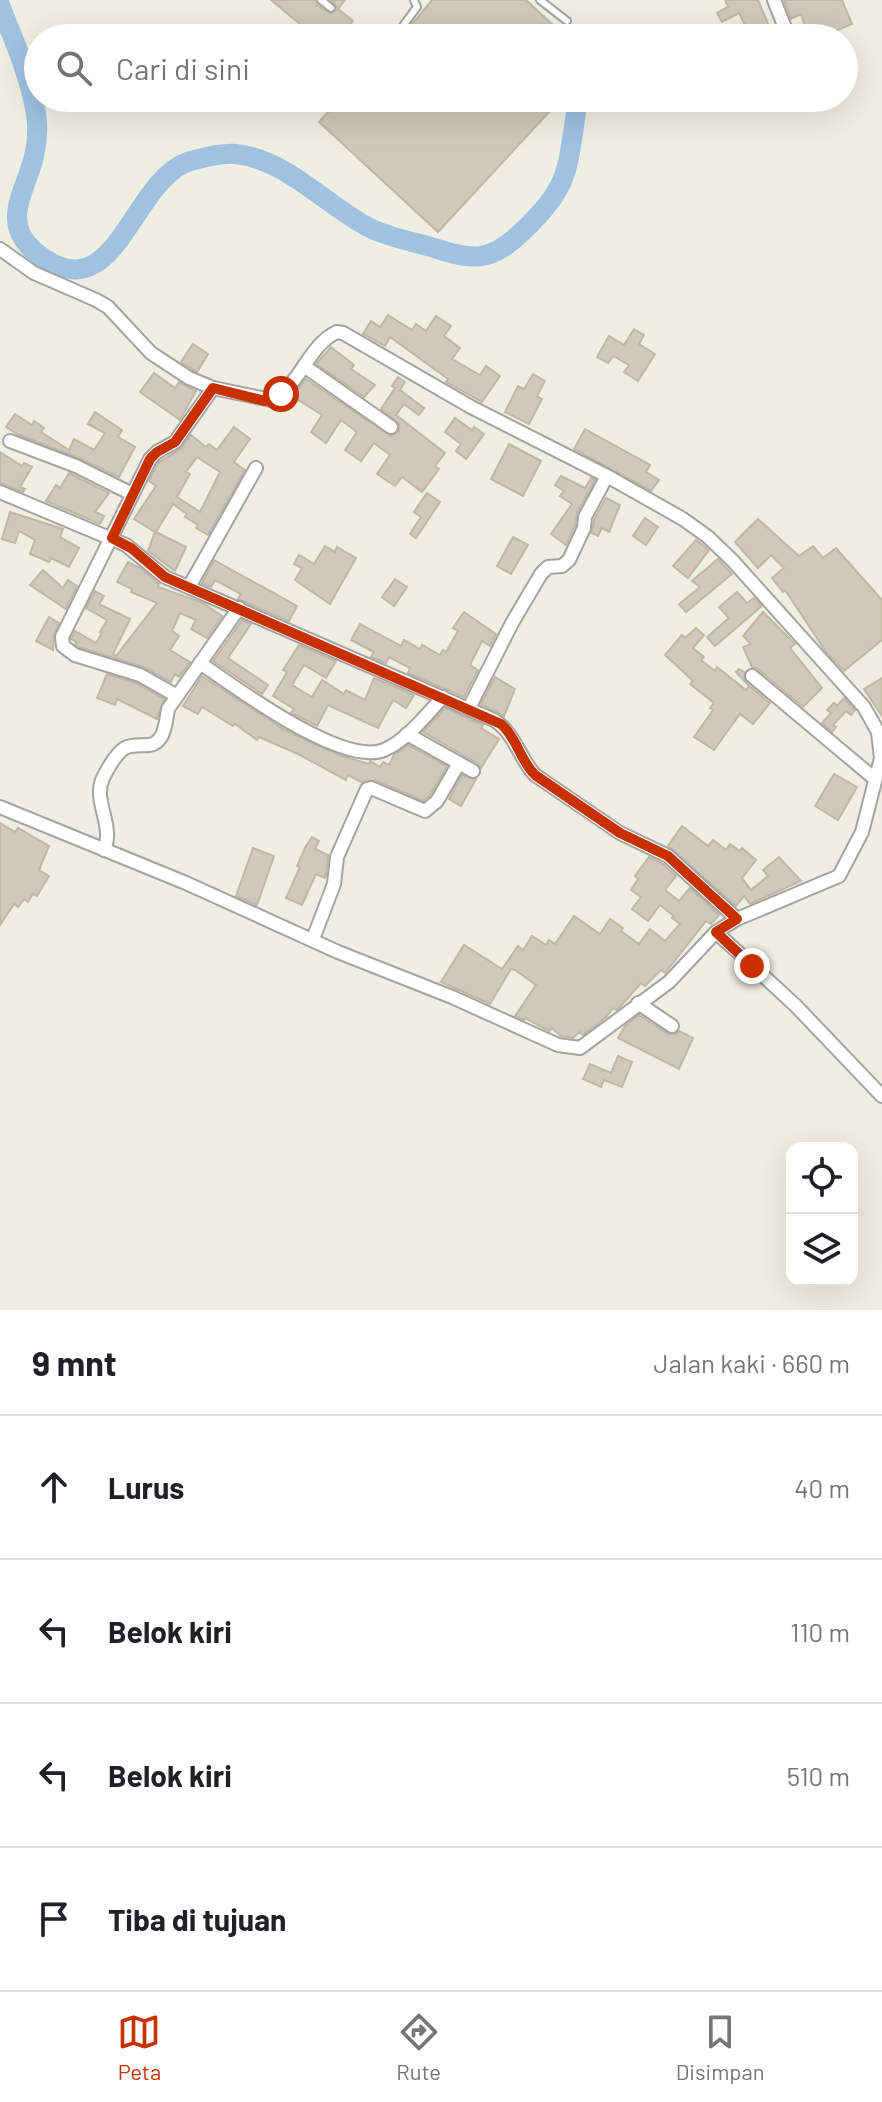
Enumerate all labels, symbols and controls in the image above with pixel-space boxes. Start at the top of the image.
search box [24,24,858,112]
icon: search [52,46,96,90]
text: Cari di sini [116,50,250,86]
route start [263,376,299,412]
route end [734,948,770,984]
map controls [786,1142,858,1286]
button: locate [786,1142,858,1214]
button: layers [786,1214,858,1286]
text: 9 mnt [32,1342,117,1383]
text: Jalan kaki · 660 m [653,1347,850,1378]
icon: ahead [32,1465,76,1509]
text: Lurus [108,1469,184,1505]
text: 40 m [794,1472,850,1503]
icon: left [32,1609,76,1653]
text: Belok kiri [108,1613,232,1649]
text: 110 m [790,1616,850,1647]
icon: left [32,1753,76,1797]
text: Belok kiri [108,1757,232,1793]
text: 510 m [787,1760,850,1791]
icon: arrive [32,1897,76,1941]
text: Tiba di tujuan [108,1901,286,1937]
tab: Peta [117,2010,161,2084]
tab: Rute [396,2010,441,2084]
tab: Disimpan [676,2010,765,2084]

